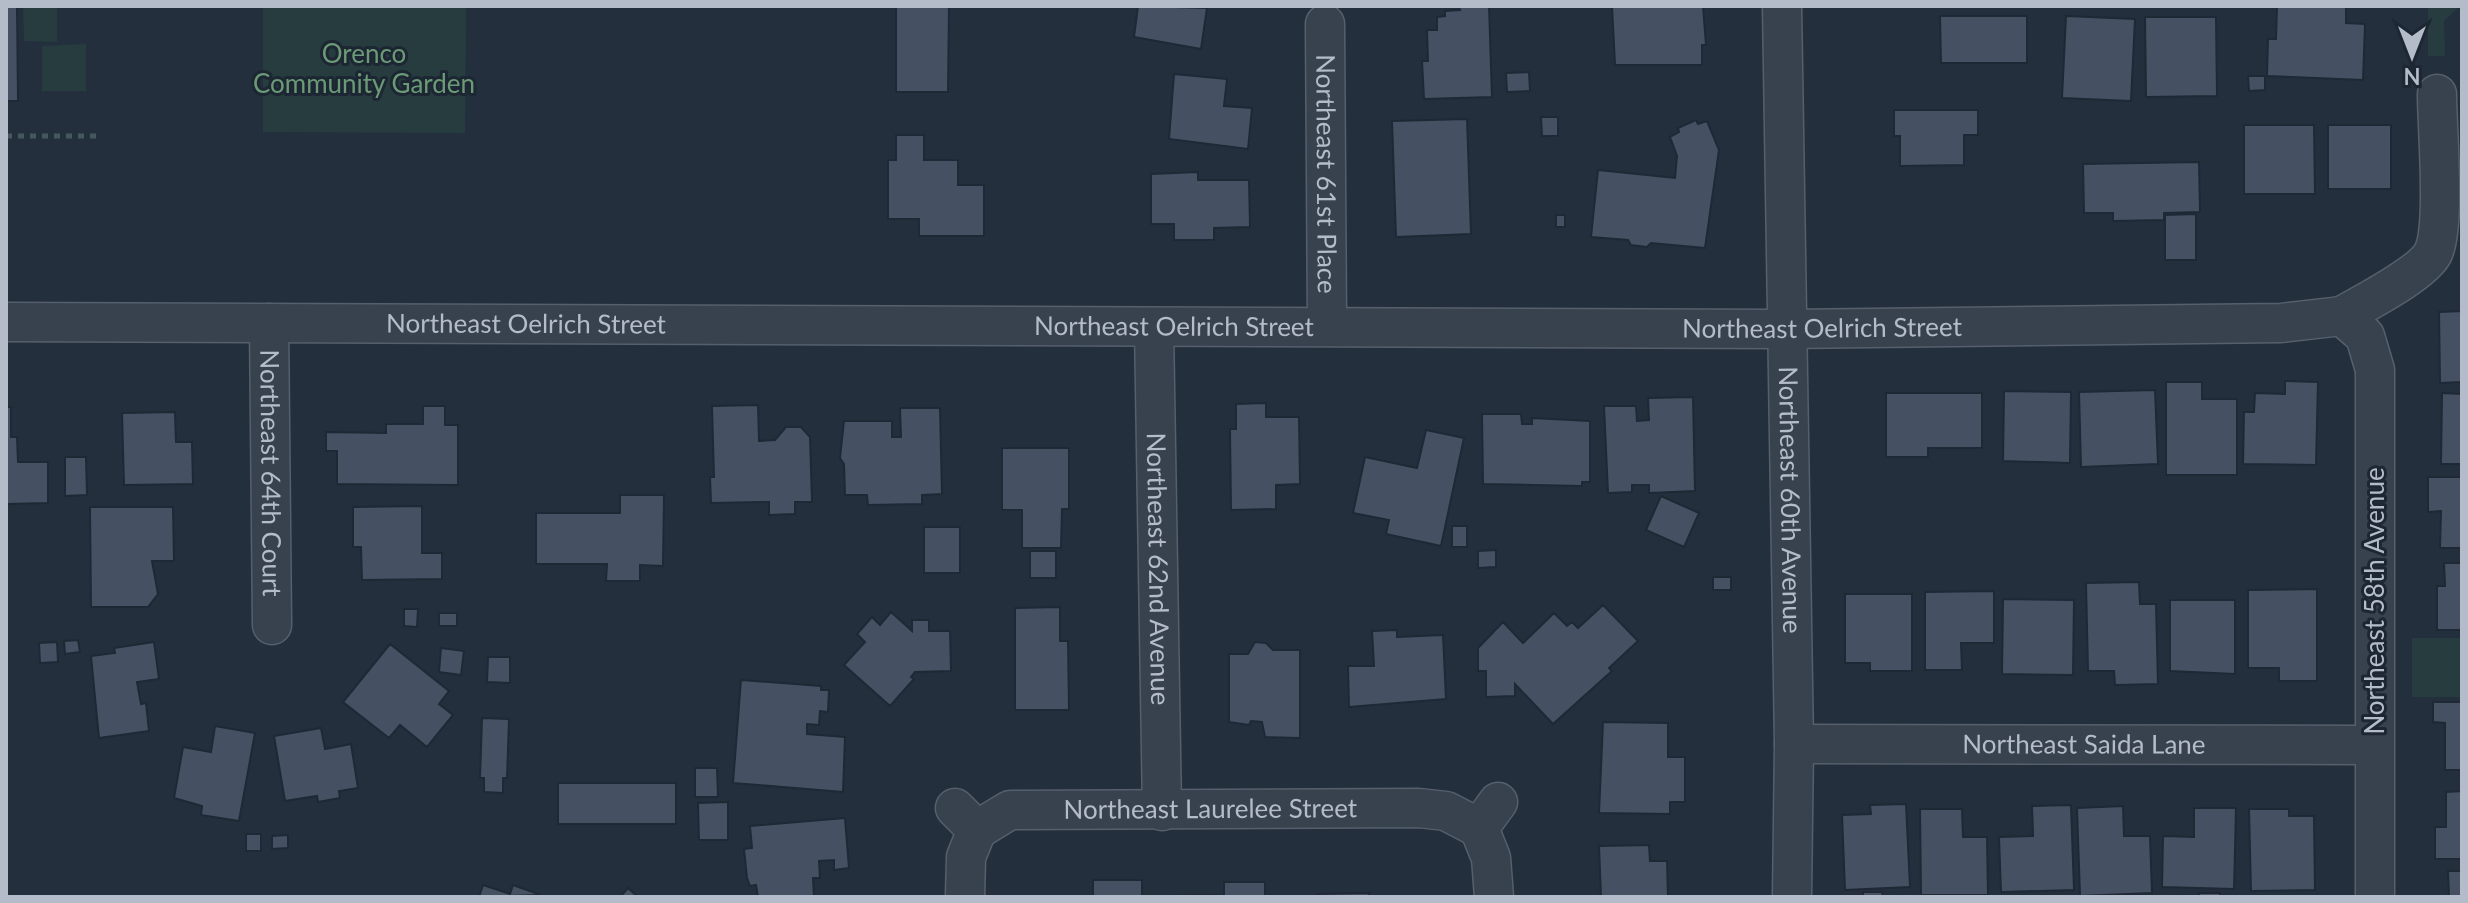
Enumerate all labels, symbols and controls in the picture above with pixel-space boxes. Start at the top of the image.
north arrow [2372,16,2452,96]
park label: Orenco Community Garden [253,37,475,99]
street label: Northeast 61st Place [1310,54,1344,294]
text: N [2404,63,2420,90]
street label: Northeast Oelrich Street [386,306,667,340]
street label: Northeast Oelrich Street [1034,309,1315,342]
street label: Northeast Oelrich Street [1682,310,1963,344]
street label: Northeast 64th Court [254,349,289,597]
street label: Northeast 60th Avenue [1773,366,1809,634]
street label: Northeast 62nd Avenue [1141,432,1177,706]
street label: Northeast 58th Avenue [2358,467,2390,735]
street label: Northeast Saida Lane [1962,727,2206,760]
street label: Northeast Laurelee Street [1063,791,1358,825]

